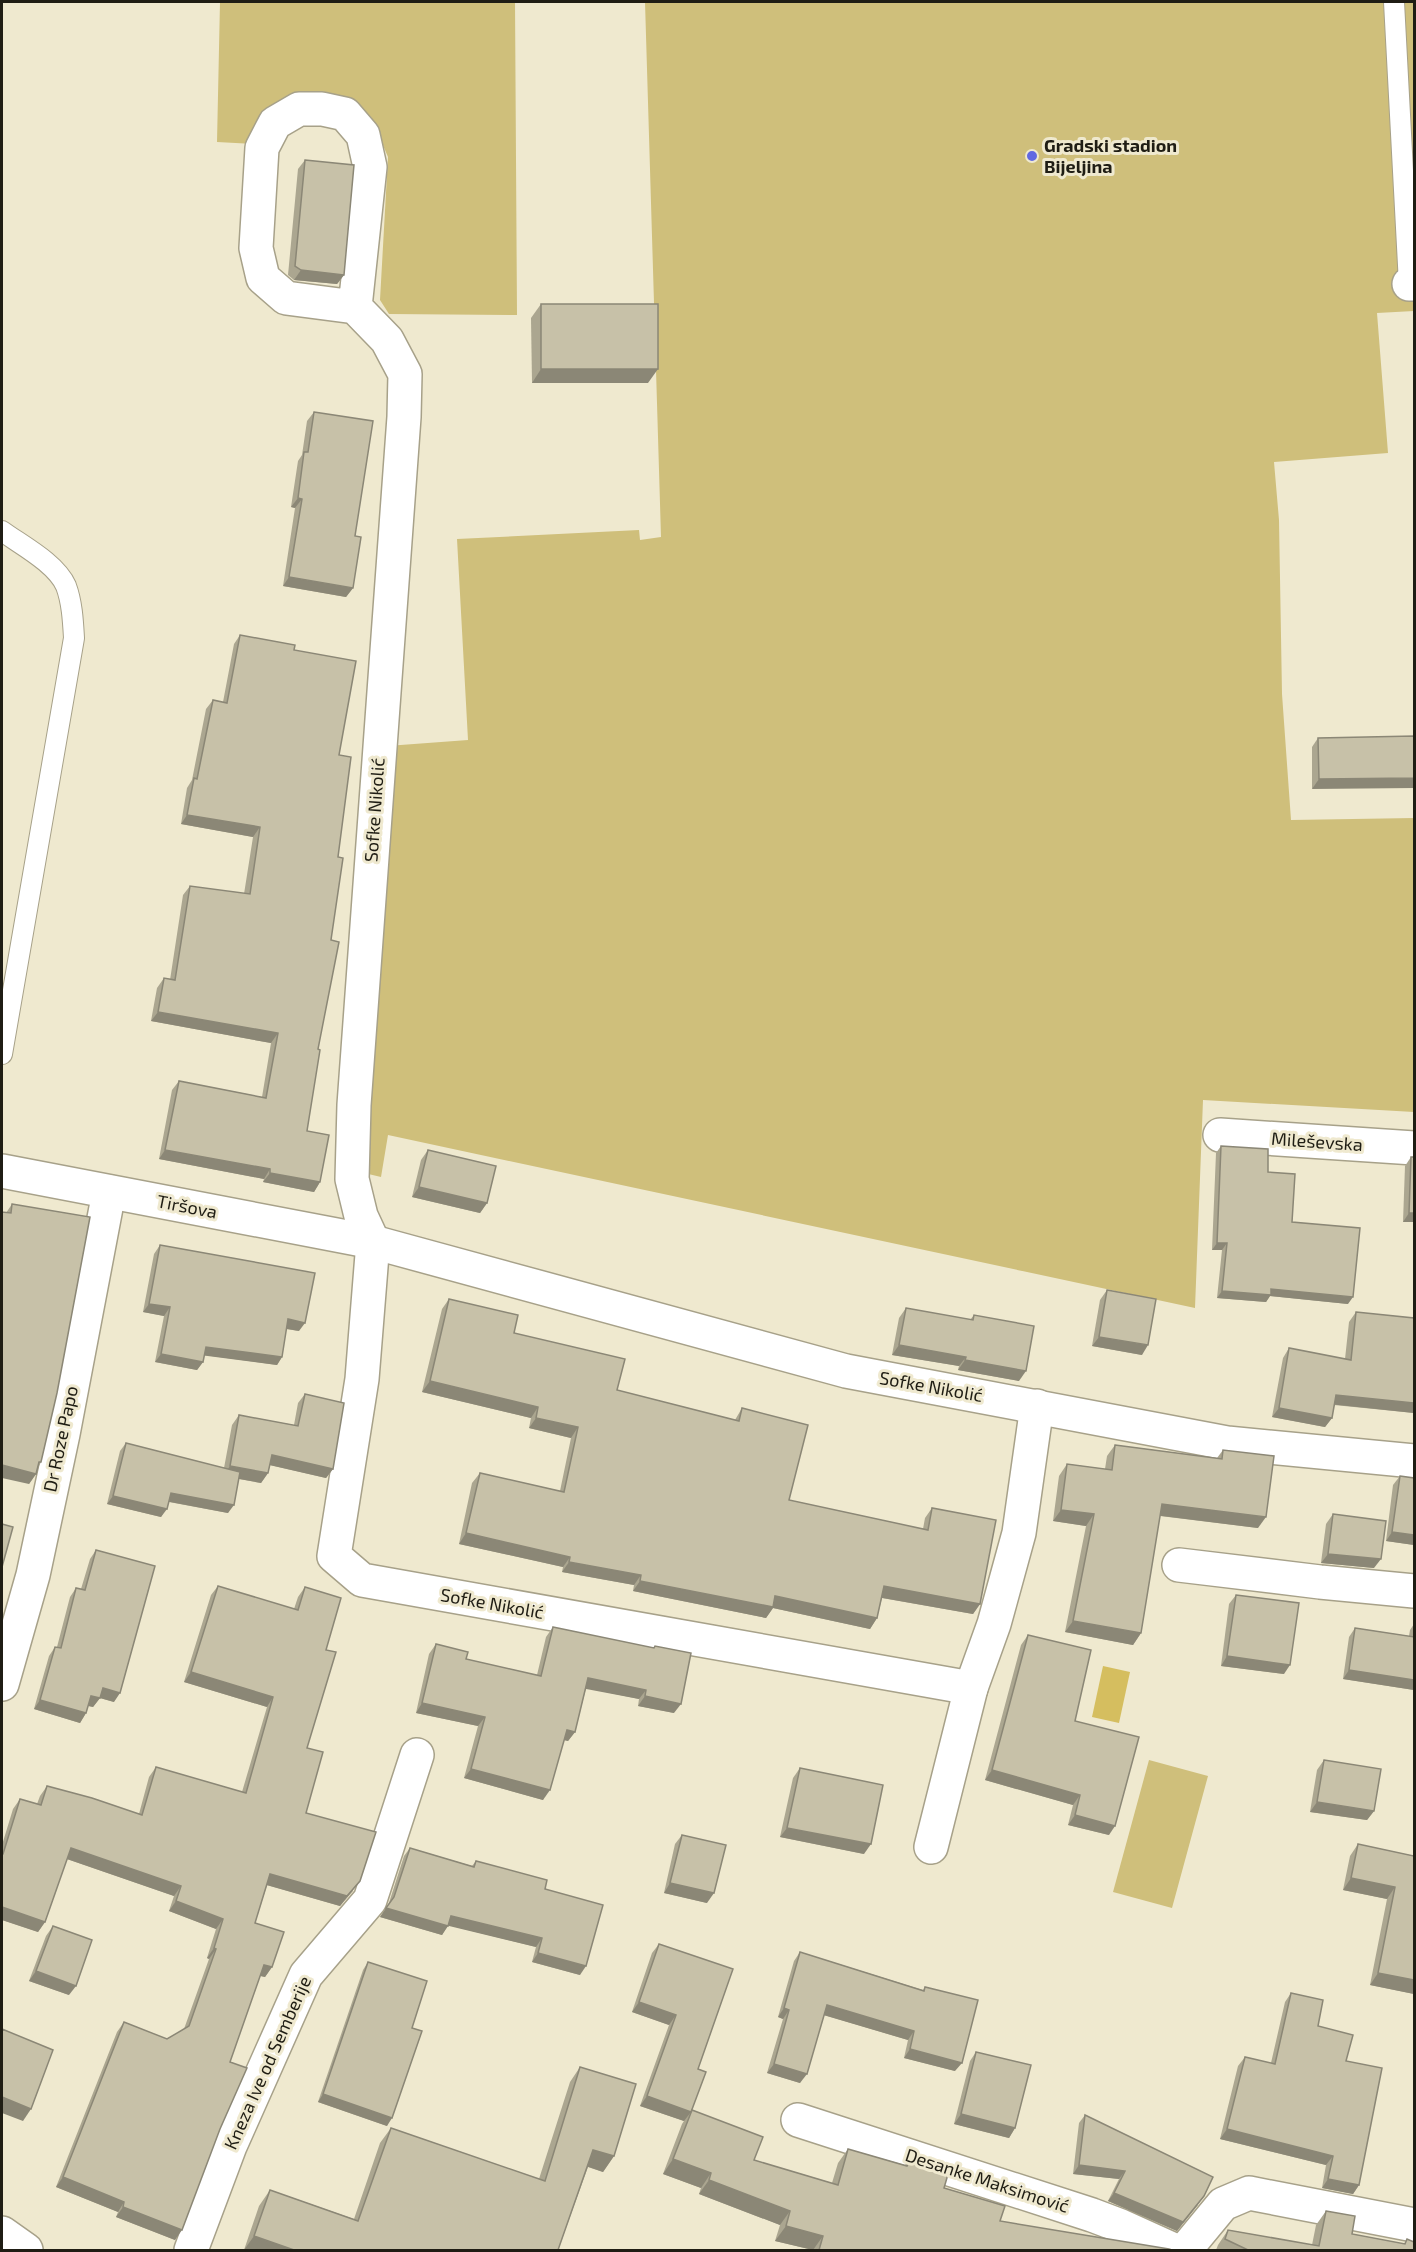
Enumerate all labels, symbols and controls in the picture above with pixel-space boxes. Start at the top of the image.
place label: Gradski stadion Bijeljina [1044,134,1177,177]
marker: Gradski stadion Bijeljina [1025,149,1039,163]
street label: Sofke Nikolić [359,757,389,863]
street label: Mileševska [1271,1127,1364,1155]
street label: Tiršova [155,1189,219,1223]
street label: Sofke Nikolić [878,1366,985,1406]
street label: Dr Roze Papo [38,1384,82,1494]
street label: Sofke Nikolić [439,1583,546,1623]
street label: Kneza Ive od Semberije [219,1972,315,2153]
street label: Desanke Maksimović [903,2143,1072,2217]

